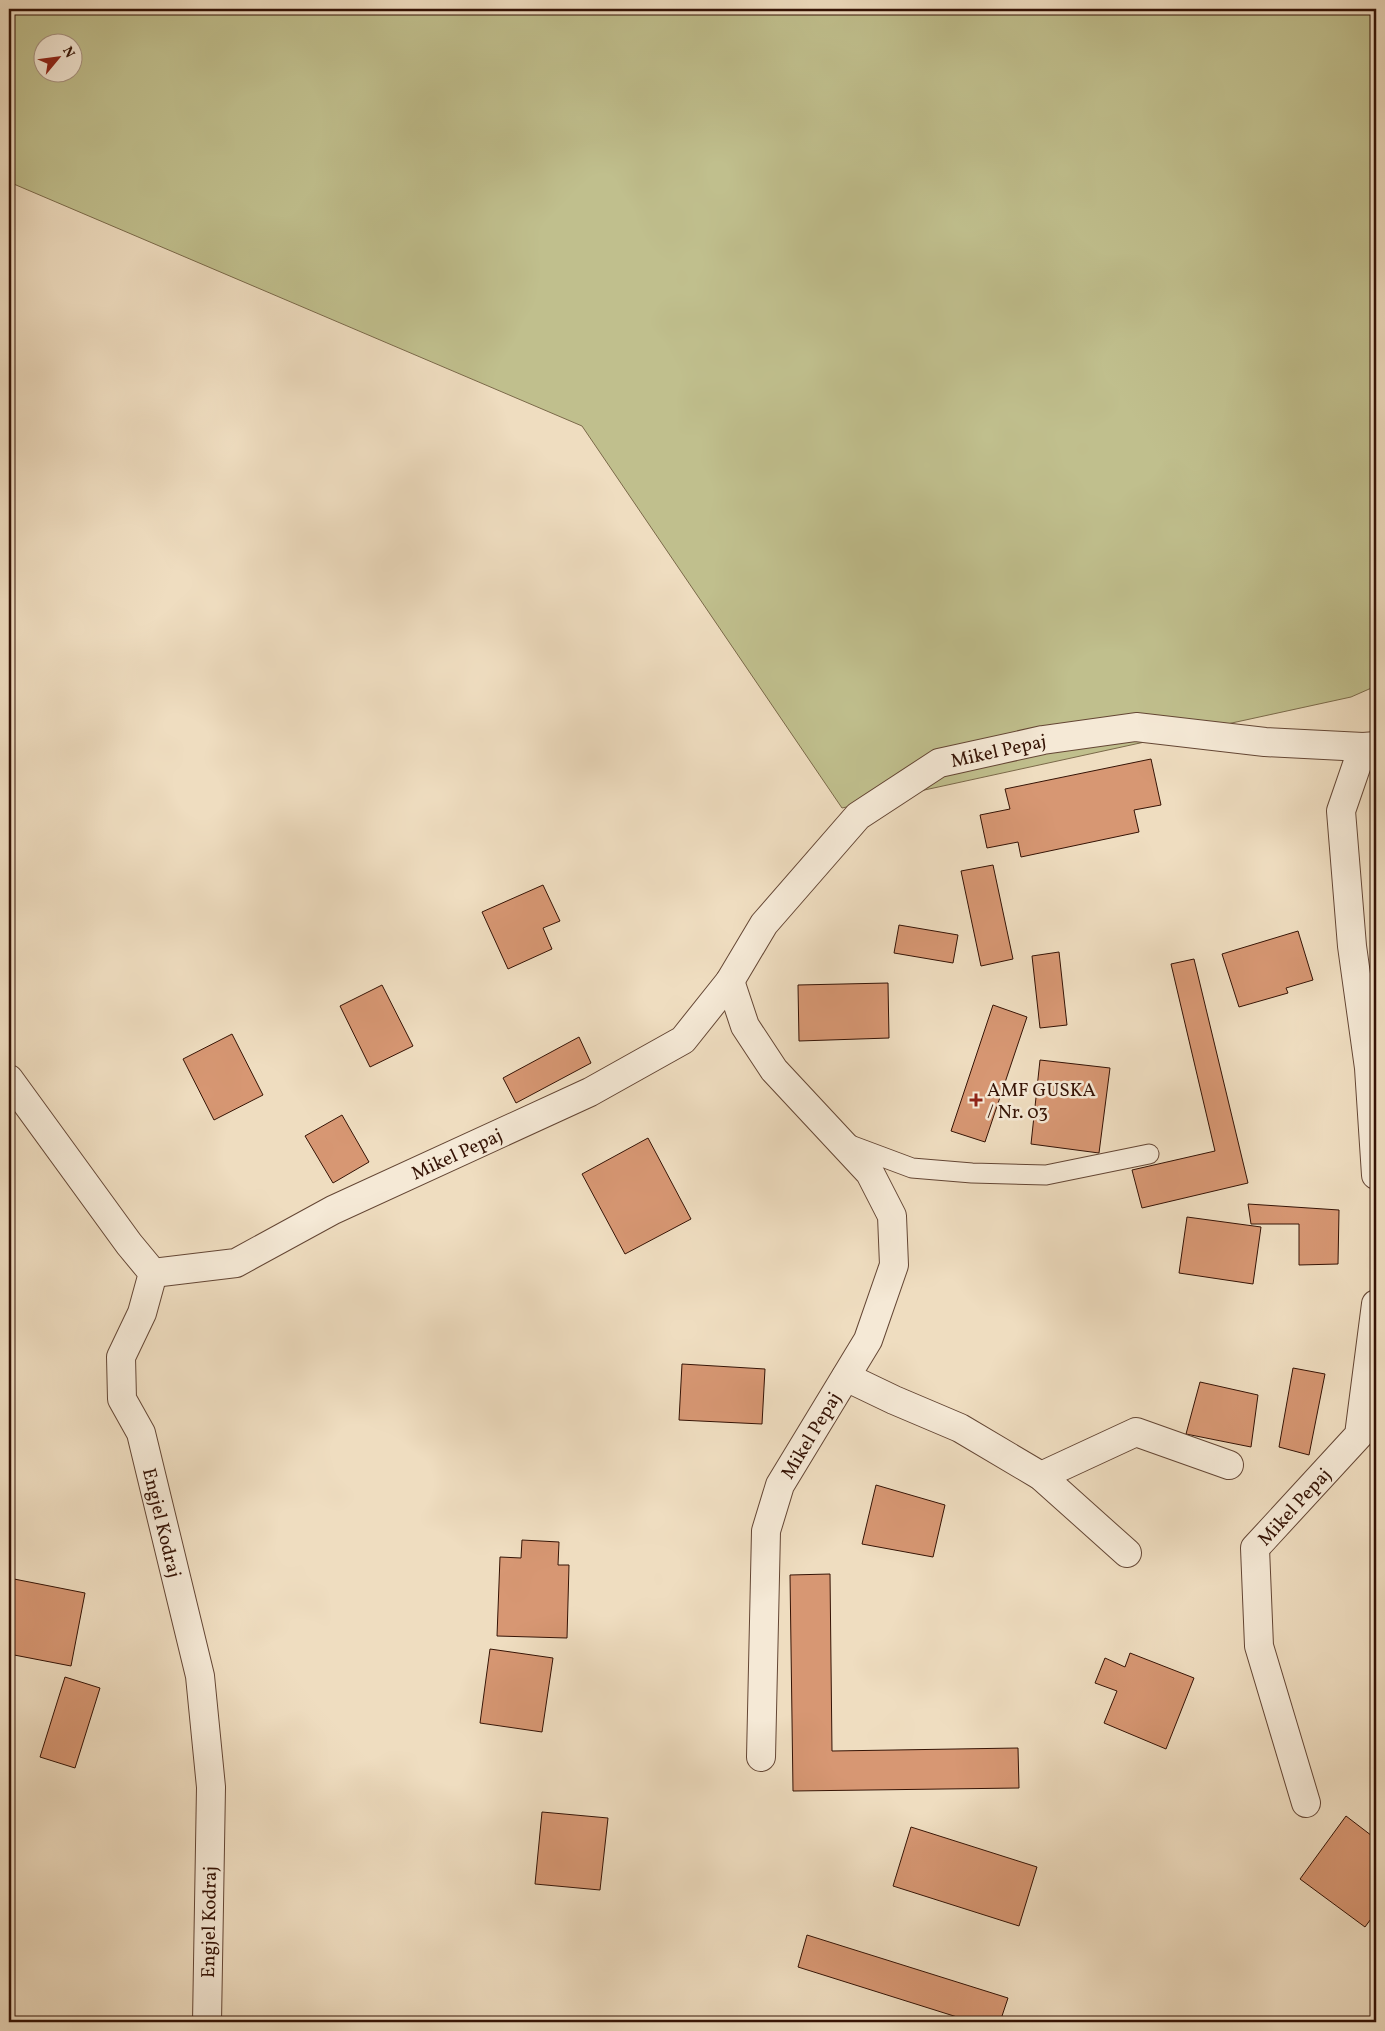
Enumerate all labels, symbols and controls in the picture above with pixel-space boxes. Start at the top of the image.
north arrow [32,32,82,82]
text: N [57,43,79,61]
street label: Mikel Pepaj [948,729,1048,775]
place label: AMF GUSKA / Nr. 03 [987,1078,1096,1126]
marker: AMF GUSKA / Nr. 03 [969,1093,983,1107]
street label: Mikel Pepaj [408,1123,507,1187]
street label: Mikel Pepaj [775,1388,848,1484]
street label: Mikel Pepaj [1253,1463,1338,1552]
street label: Engjel Kodraj [135,1465,187,1581]
street label: Engjel Kodraj [196,1866,224,1978]

